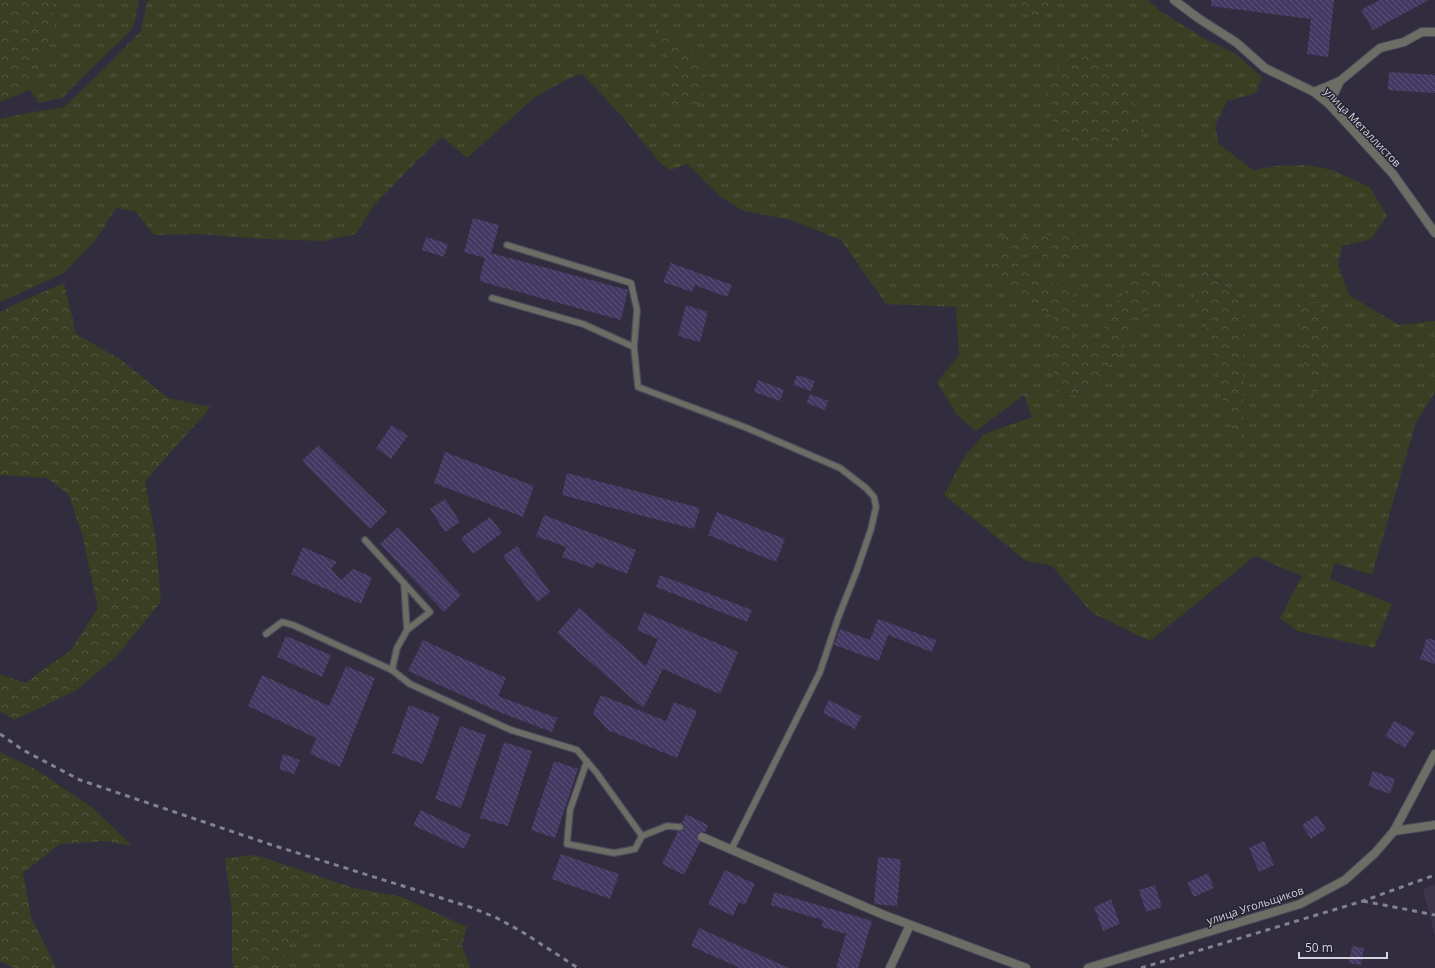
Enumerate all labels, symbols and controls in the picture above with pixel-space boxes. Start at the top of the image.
street label: улица Металлистов [1321,84,1405,170]
street label: улица Угольщиков [1205,882,1305,928]
scale bar [1299,934,1387,960]
text: 50 m [1305,939,1333,956]

